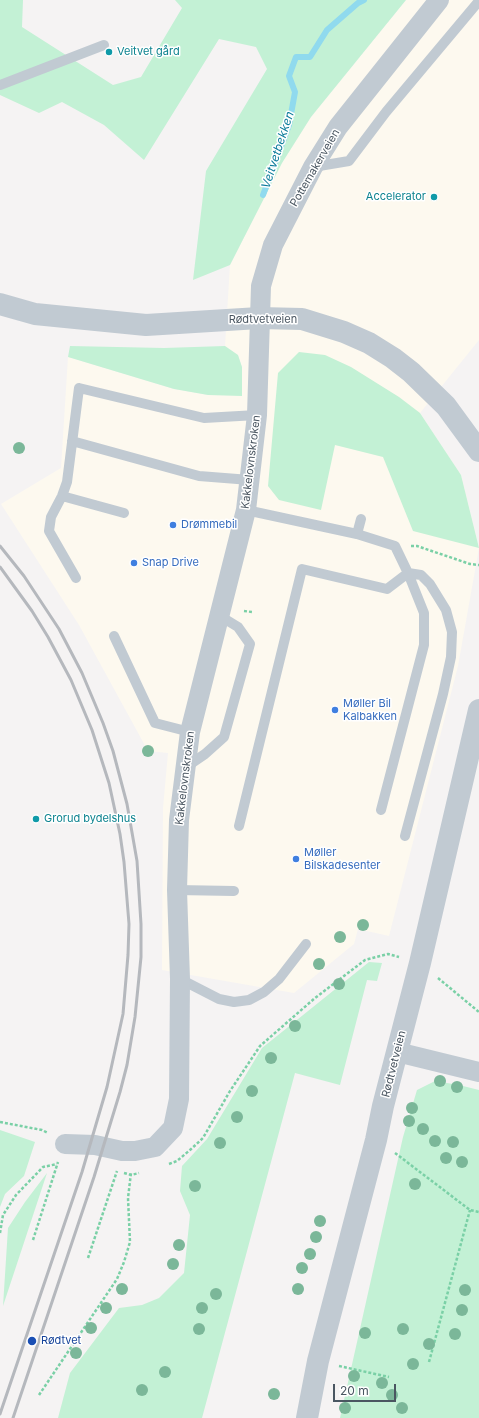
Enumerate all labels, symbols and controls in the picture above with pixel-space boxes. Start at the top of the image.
place label: Veitvet gård [117,45,180,59]
marker: Veitvet gård [104,47,114,57]
water label: Veitvetbekken [259,110,297,190]
street label: Pottemakerveien [288,127,342,209]
place label: Accelerator [366,190,426,204]
marker: Accelerator [429,192,439,202]
street label: Rødtvetveien [229,313,297,327]
street label: Kakkelovnskroken [239,414,263,510]
place label: Drømmebil [181,518,237,532]
marker: Drømmebil [168,520,178,530]
place label: Snap Drive [142,556,199,570]
marker: Snap Drive [129,558,139,568]
place label: Møller Bil Kalbakken [343,697,397,723]
marker: Møller Bil Kalbakken [330,705,340,715]
street label: Kakkelovnskroken [173,730,197,826]
place label: Grorud bydelshus [44,812,136,826]
marker: Grorud bydelshus [31,814,41,824]
place label: Møller Bilskadesenter [304,846,380,872]
marker: Møller Bilskadesenter [291,854,301,864]
street label: Rødtvetveien [379,1029,409,1099]
place label: Rødtvet [41,1334,81,1348]
marker: Rødtvet [26,1335,38,1347]
scale bar [335,1376,398,1402]
text: 20 m [340,1383,369,1398]

